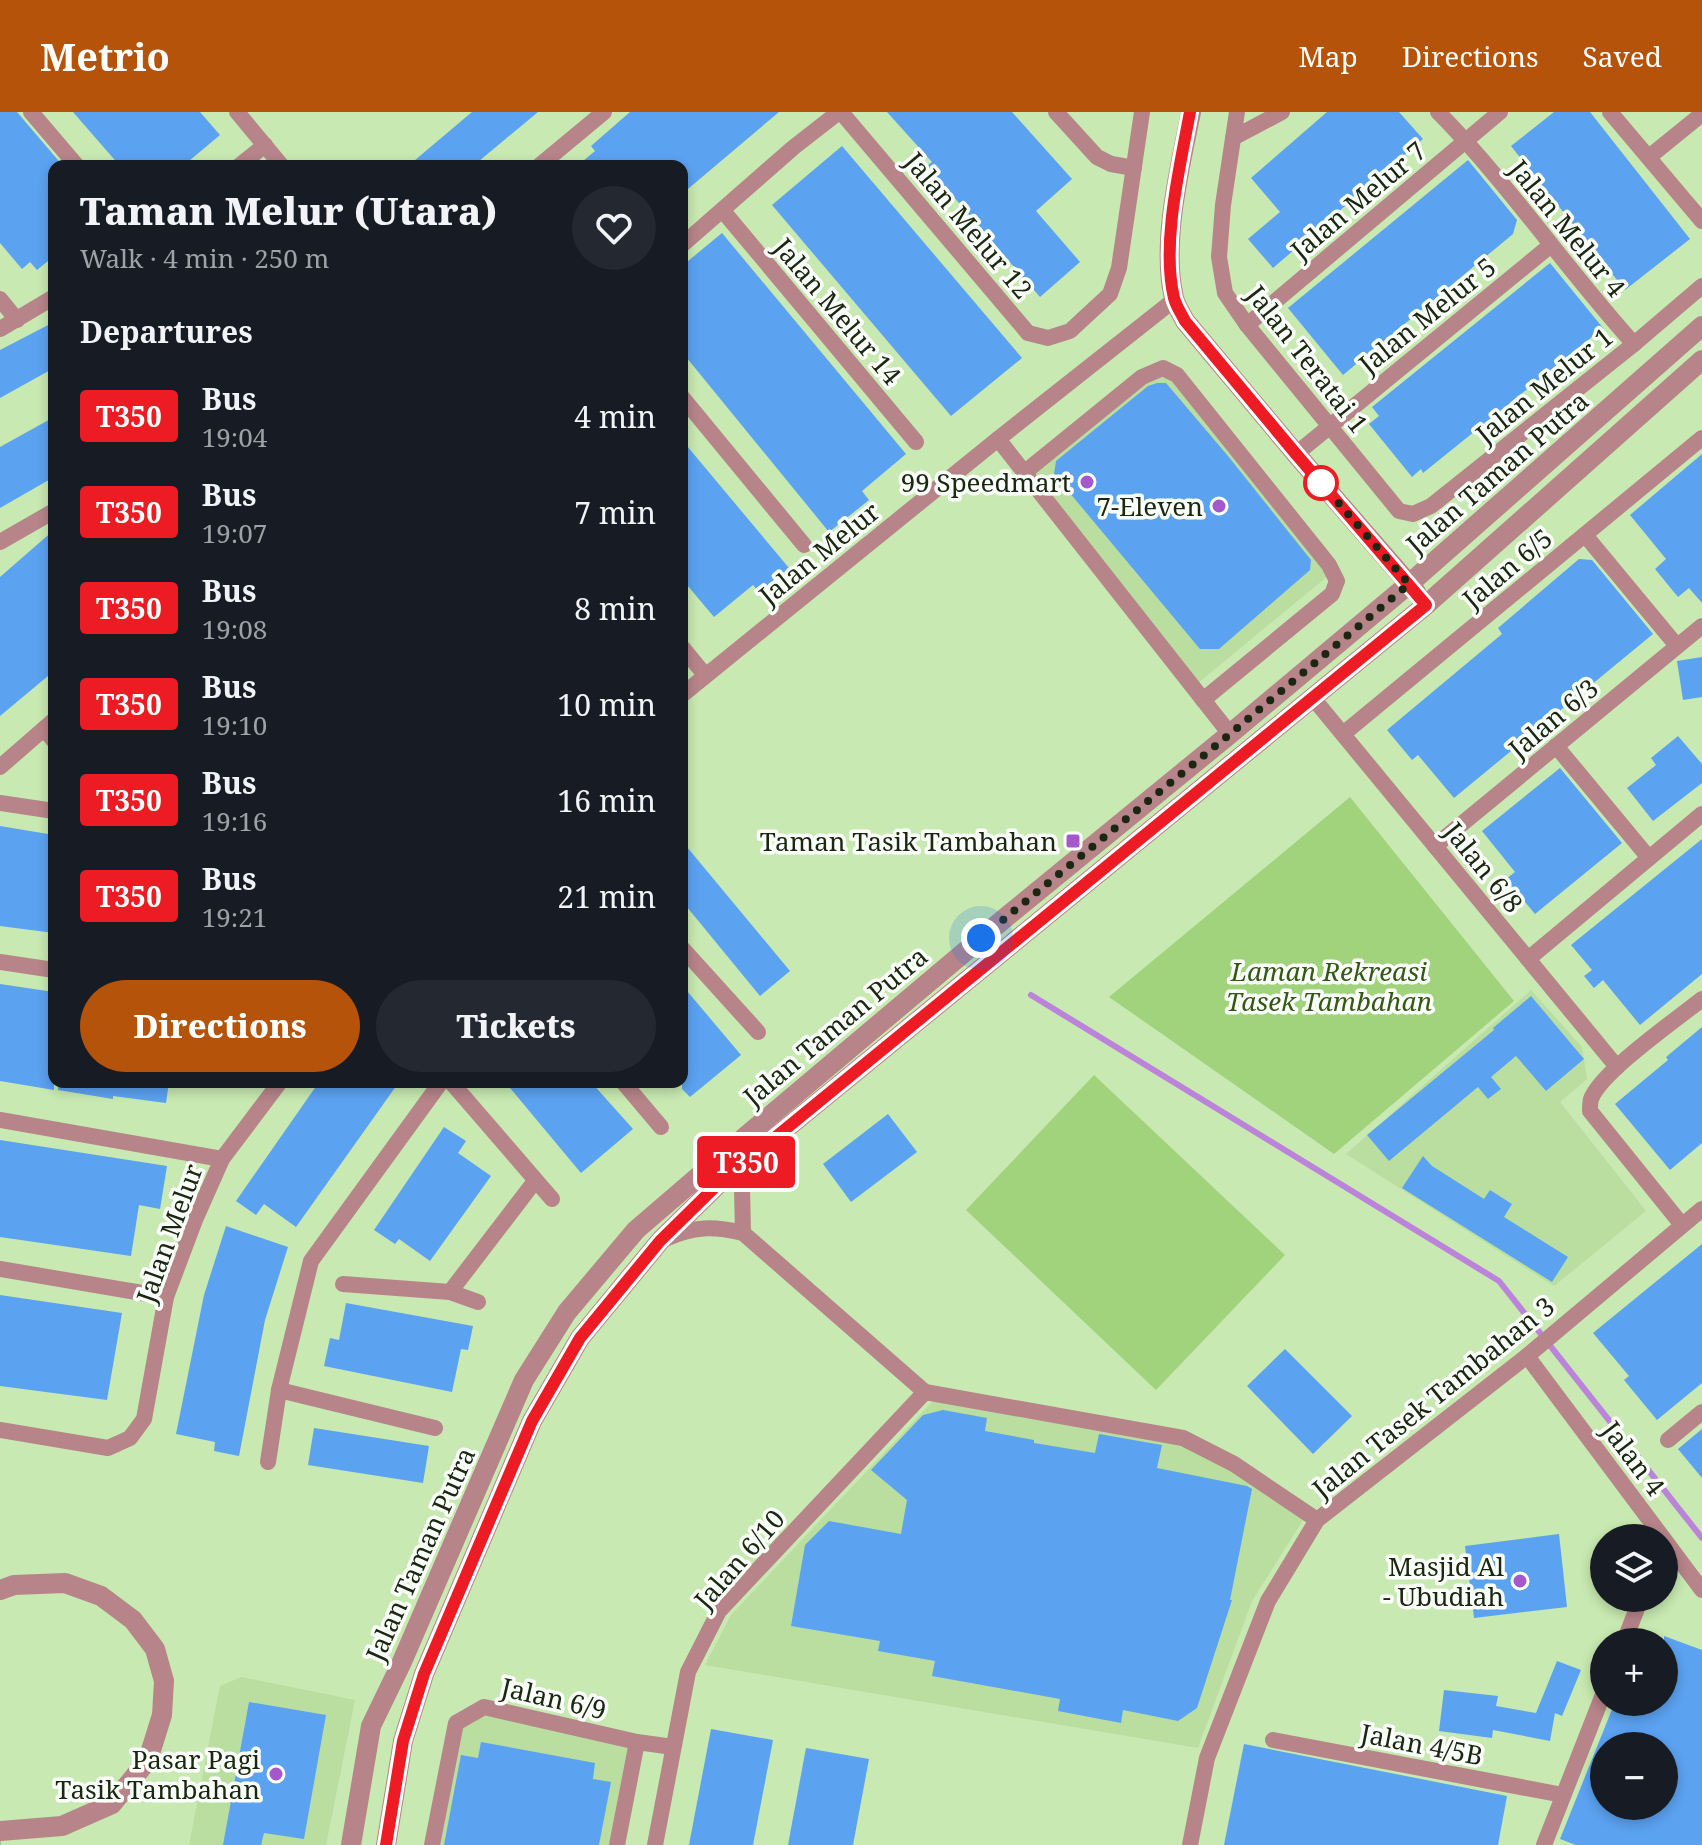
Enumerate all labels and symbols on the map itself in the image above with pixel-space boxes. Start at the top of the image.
street label: Jalan Melur 7 [1282,133,1433,268]
street label: Jalan Melur 12 [896,143,1041,306]
street label: Jalan Melur 4 [1501,151,1635,304]
street label: Jalan Melur 14 [765,229,910,392]
street label: Jalan Melur 5 [1350,249,1503,382]
street label: Jalan Teratai 1 [1238,277,1377,440]
street label: Jalan Melur 1 [1467,319,1620,452]
street label: Jalan Taman Putra [1397,383,1596,562]
place label: 99 Speedmart [901,464,1071,500]
unlabelled marker [1304,466,1338,500]
marker: 99 Speedmart [1078,473,1096,491]
place label: 7-Eleven [1097,488,1203,524]
street label: Jalan Melur [750,493,887,613]
marker: 7-Eleven [1210,497,1228,515]
street label: Jalan 6/5 [1454,520,1559,617]
street label: Jalan 6/3 [1500,670,1605,767]
street label: Jalan 6/8 [1436,813,1532,920]
place label: Taman Tasik Tambahan [760,823,1057,859]
marker: Taman Tasik Tambahan [1064,832,1082,850]
your location [961,918,1001,958]
street label: Jalan Taman Putra [734,938,935,1114]
park label: Laman Rekreasi Tasek Tambahan [1226,953,1432,1019]
line badge: T350 [690,1136,802,1188]
street label: Jalan Melur [127,1159,211,1308]
street label: Jalan Tasek Tambahan 3 [1304,1288,1562,1507]
street label: Jalan 4 [1594,1413,1674,1503]
street label: Jalan Taman Putra [356,1441,483,1667]
street label: Jalan 6/10 [685,1501,792,1617]
place label: Masjid Al - Ubudiah [1383,1548,1504,1614]
marker: Masjid Al - Ubudiah [1511,1572,1529,1590]
street label: Jalan 6/9 [497,1668,610,1728]
street label: Jalan 4/5B [1357,1714,1486,1773]
place label: Pasar Pagi Tasik Tambahan [55,1741,260,1807]
marker: Pasar Pagi Tasik Tambahan [267,1765,285,1783]

